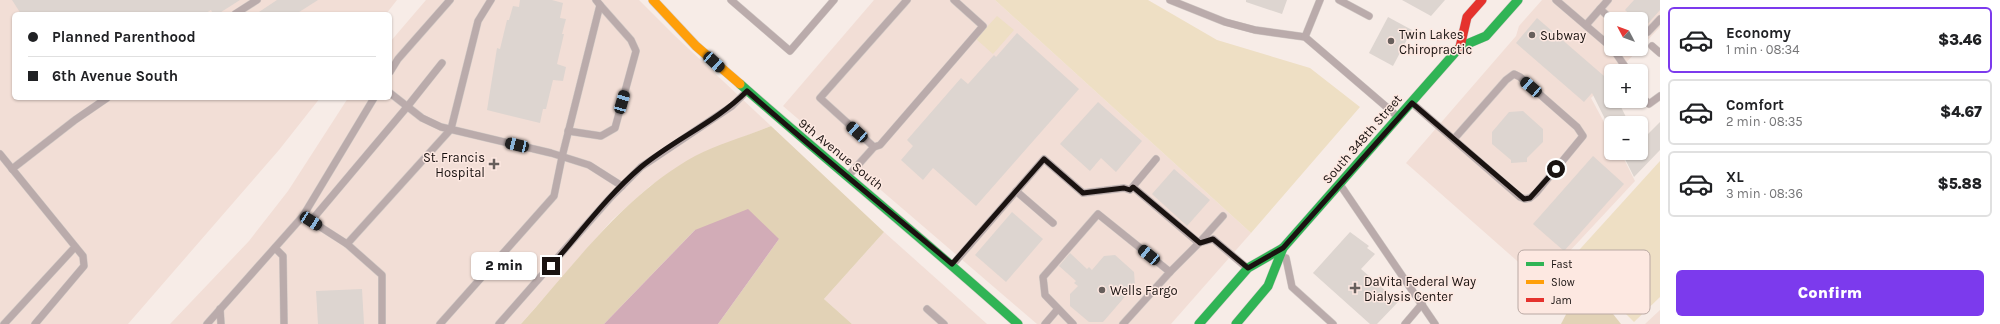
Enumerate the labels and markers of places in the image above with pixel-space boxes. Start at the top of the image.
place label: Twin Lakes Chiropractic [1399,27,1472,57]
place label: Subway [1540,28,1586,43]
marker: Subway [1527,30,1537,40]
marker: Twin Lakes Chiropractic [1386,36,1396,46]
place label: St. Francis Hospital [423,150,485,180]
marker: St. Francis Hospital [488,158,500,170]
place label: DaVita Federal Way Dialysis Center [1364,274,1476,304]
marker: DaVita Federal Way Dialysis Center [1349,282,1361,294]
place label: Wells Fargo [1110,283,1178,298]
marker: Wells Fargo [1097,285,1107,295]

